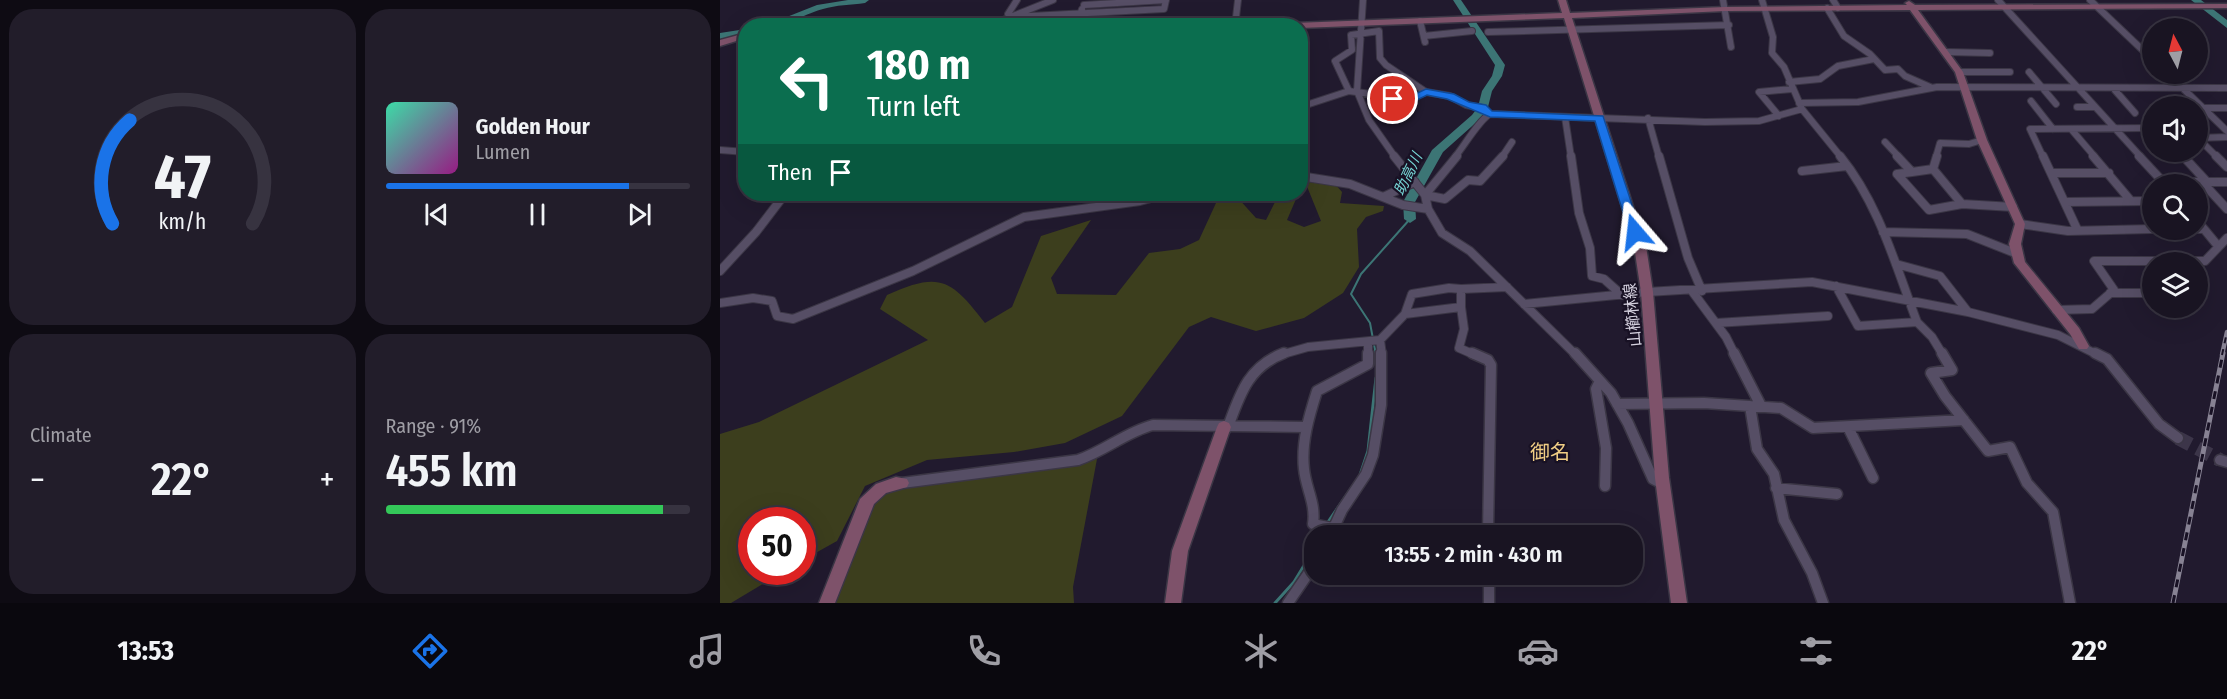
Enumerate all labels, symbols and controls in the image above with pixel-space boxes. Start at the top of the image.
north arrow [2142,18,2208,84]
map controls [2142,18,2208,318]
text: 180 m [867,40,971,90]
icon: left [768,42,846,120]
pin [1367,73,1418,124]
icon: arrive [1376,82,1409,115]
text: Turn left [867,91,960,123]
button: sound [2142,96,2208,162]
text: Golden Hour [476,113,590,140]
text: 47 [154,140,211,215]
text: Lumen [476,140,530,164]
water label: 助高川 [1390,148,1427,198]
icon: arrive [824,156,857,189]
text: Then [768,159,812,186]
button: search [2142,174,2208,240]
icon: previous [420,198,453,231]
icon: pause [521,198,554,231]
icon: next [623,198,656,231]
position arrow [1603,200,1667,264]
text: km/h [158,209,206,235]
button: layers [2142,252,2208,318]
street label: 山櫛林線 [1620,282,1645,348]
text: Range · 91% [386,414,481,438]
text: Climate [30,423,92,447]
district label: 御名 [1530,440,1570,464]
text: 455 km [386,444,518,498]
text: 22° [151,453,213,507]
text: − [30,460,45,500]
text: + [319,460,335,500]
speed limit sign: 50 [738,507,816,585]
text: 13:55 · 2 min · 430 m [1384,541,1563,568]
icon: directions [409,630,451,672]
icon: music [686,630,728,672]
icon: phone [963,630,1005,672]
icon: climate [1240,630,1282,672]
icon: car [1517,630,1559,672]
icon: filters [1795,630,1837,672]
text: 13:53 [118,635,174,667]
text: 22° [2072,635,2109,667]

